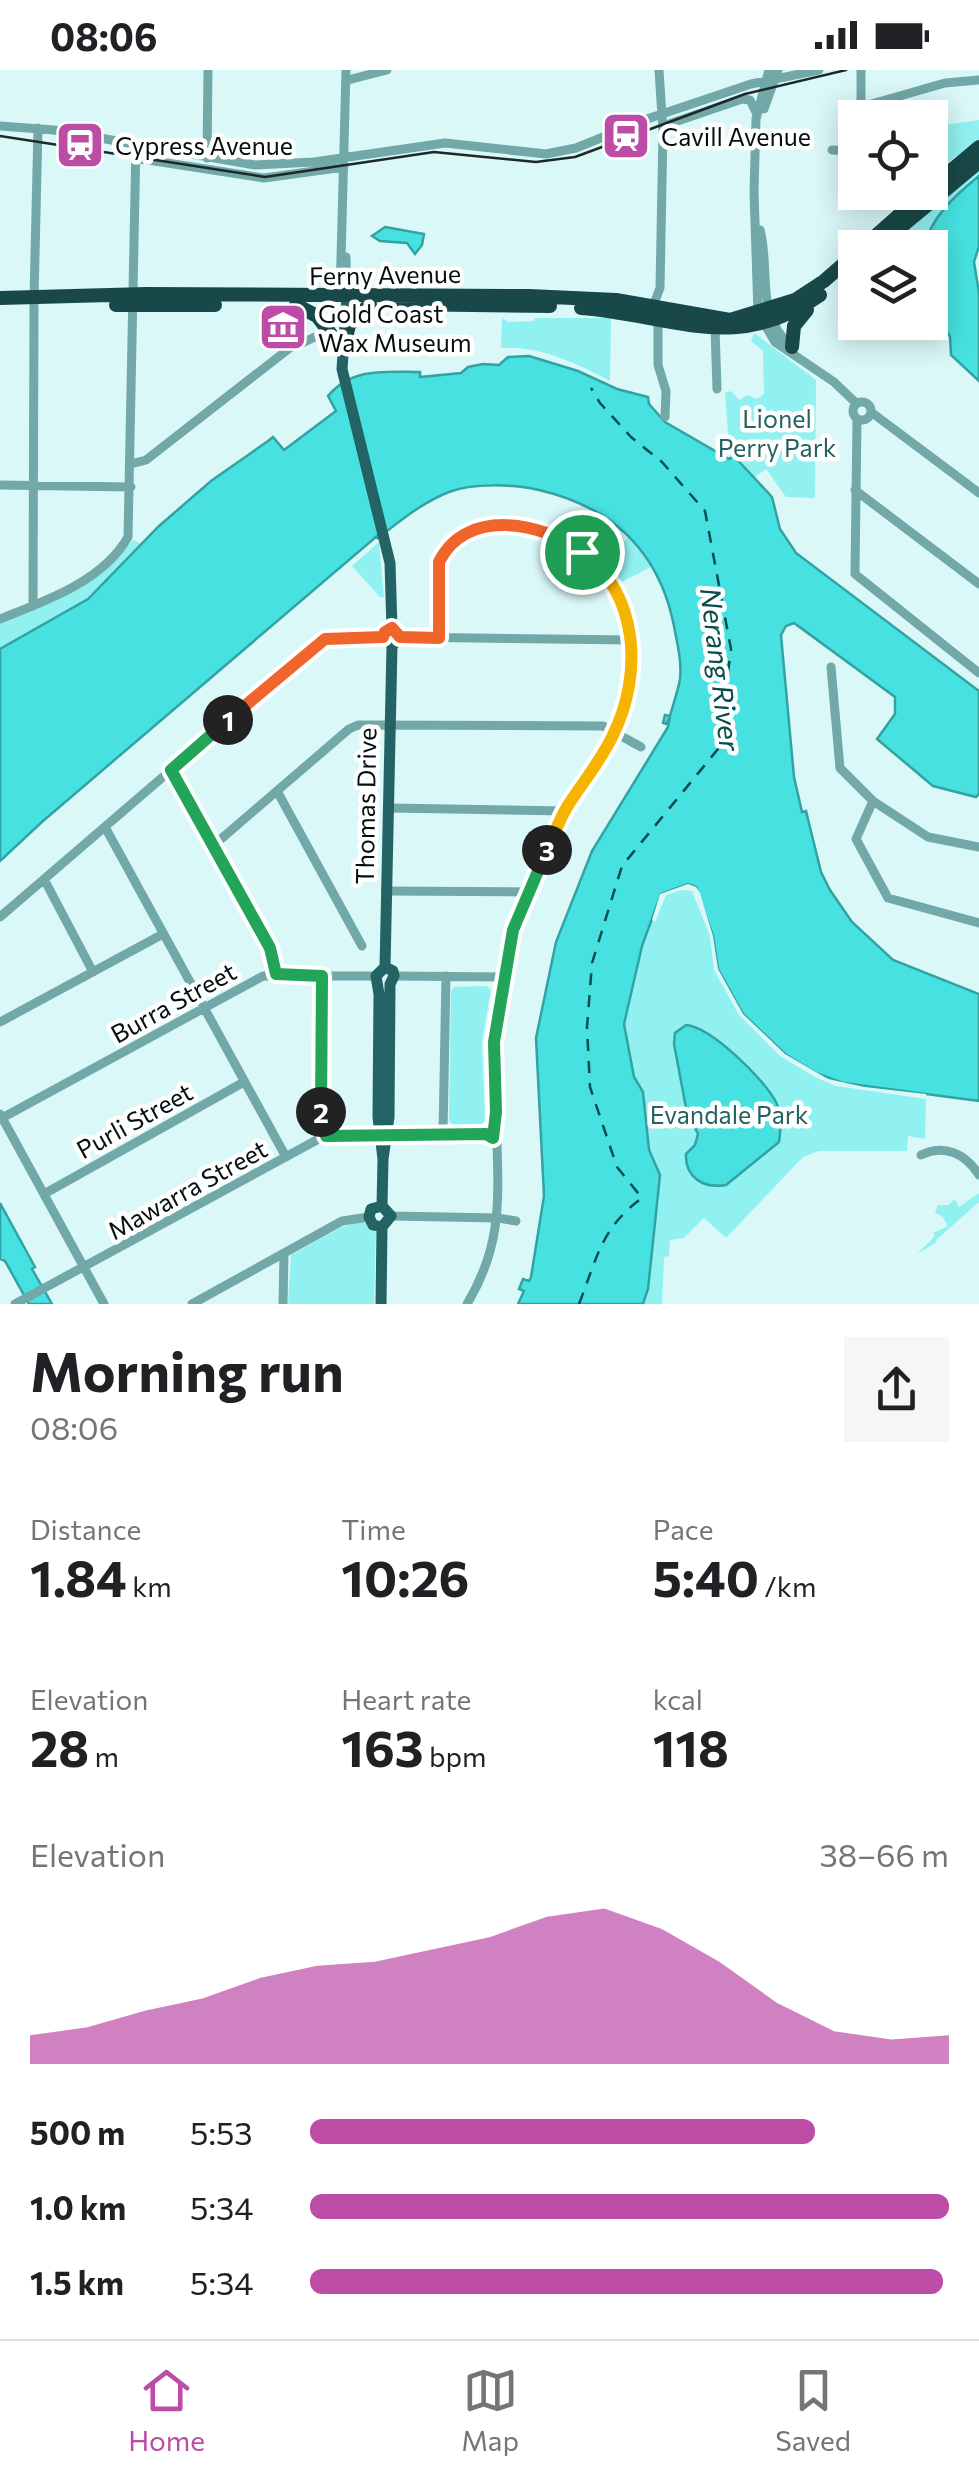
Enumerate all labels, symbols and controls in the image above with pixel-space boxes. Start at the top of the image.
text: 08:06 [50,12,158,59]
map controls [838,100,948,340]
button: locate [838,100,948,210]
station icon: Cavill Avenue [600,110,652,162]
station icon: Cypress Avenue [54,119,106,171]
place label: Cavill Avenue [661,121,811,151]
place label: Cypress Avenue [115,130,293,160]
button: layers [838,230,948,340]
street label: Ferny Avenue [309,258,461,290]
place label: Gold Coast Wax Museum [318,298,472,357]
museum icon: Gold Coast Wax Museum [257,301,309,353]
park label: Lionel Perry Park [718,403,837,462]
pin [540,510,625,595]
icon: arrive [555,525,610,580]
water label: Nerang River [694,586,748,753]
pin: 1 [203,695,253,745]
text: 1 [222,703,234,737]
street label: Thomas Drive [349,727,381,885]
pin: 3 [522,825,572,875]
text: 3 [539,833,555,867]
street label: Burra Street [105,955,241,1049]
street label: Purli Street [71,1076,197,1164]
pin: 2 [296,1087,346,1137]
text: 2 [313,1095,329,1129]
park label: Evandale Park [650,1099,809,1129]
street label: Mawarra Street [102,1133,272,1245]
text: Morning run [30,1336,344,1403]
button: share [844,1337,949,1442]
text: 08:06 [30,1407,118,1447]
text: Distance [30,1512,141,1546]
text: Time [341,1512,406,1546]
text: Pace [653,1512,714,1546]
text: 1.84 [30,1546,127,1607]
text: 10:26 [341,1546,469,1607]
text: 5:40 [653,1546,759,1607]
text: km [127,1569,172,1603]
text: /km [759,1569,816,1603]
text: Elevation [30,1682,148,1716]
text: Heart rate [341,1682,471,1716]
text: kcal [653,1682,703,1716]
text: 28 [30,1716,89,1777]
text: 163 [341,1716,424,1777]
text: 118 [653,1716,729,1777]
text: m [89,1739,119,1773]
text: bpm [424,1739,487,1773]
text: Elevation [30,1834,165,1874]
text: 38–66 m [820,1834,949,1874]
text: 500 m [30,2112,125,2152]
text: 5:53 [190,2112,253,2152]
text: 1.0 km [30,2187,126,2227]
text: 5:34 [190,2187,253,2227]
text: 1.5 km [30,2262,124,2302]
text: 5:34 [190,2262,253,2302]
tab: Home [128,2363,205,2457]
tab: Map [461,2363,519,2457]
tab: Saved [775,2363,851,2457]

